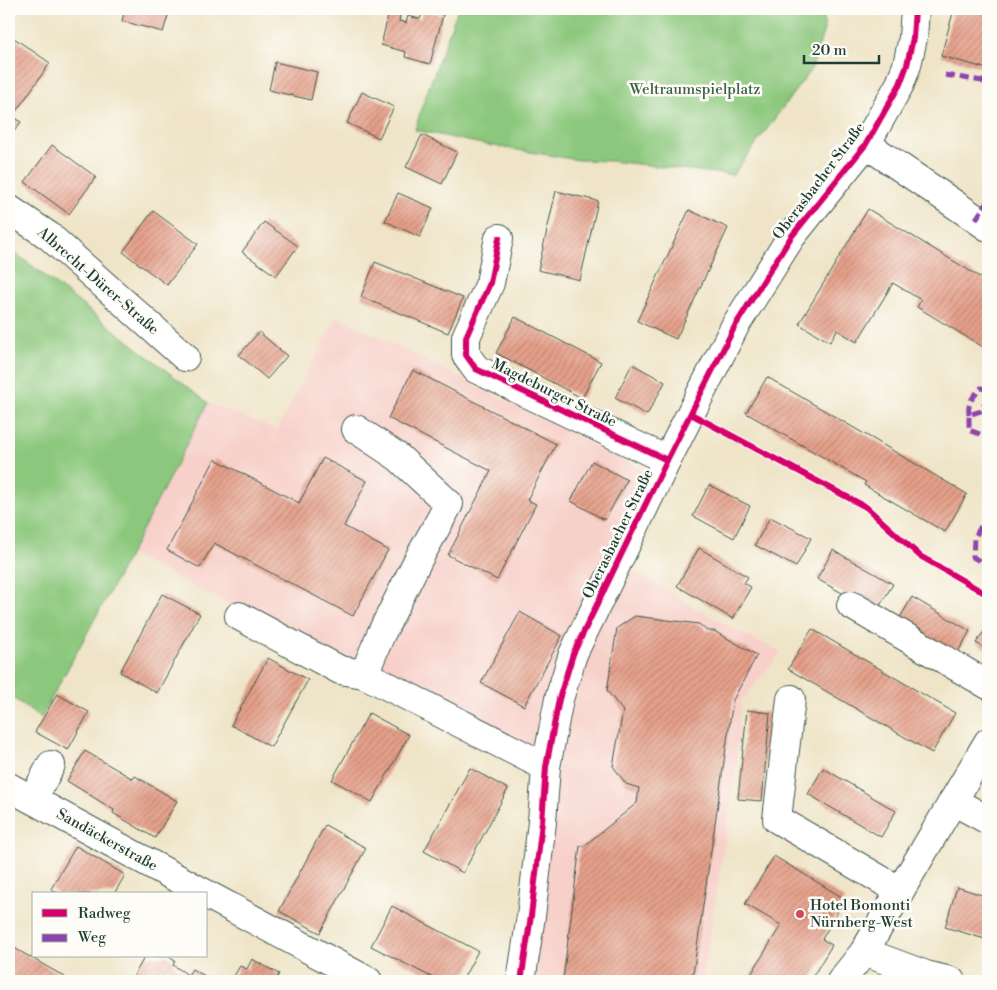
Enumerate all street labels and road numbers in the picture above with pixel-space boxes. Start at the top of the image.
street label: Oberasbacher Straße [769,119,869,243]
street label: Albrecht-Dürer-Straße [33,222,163,339]
street label: Magdeburger Straße [488,354,620,432]
street label: Oberasbacher Straße [578,466,658,602]
street label: Sandäckerstraße [53,804,161,876]

